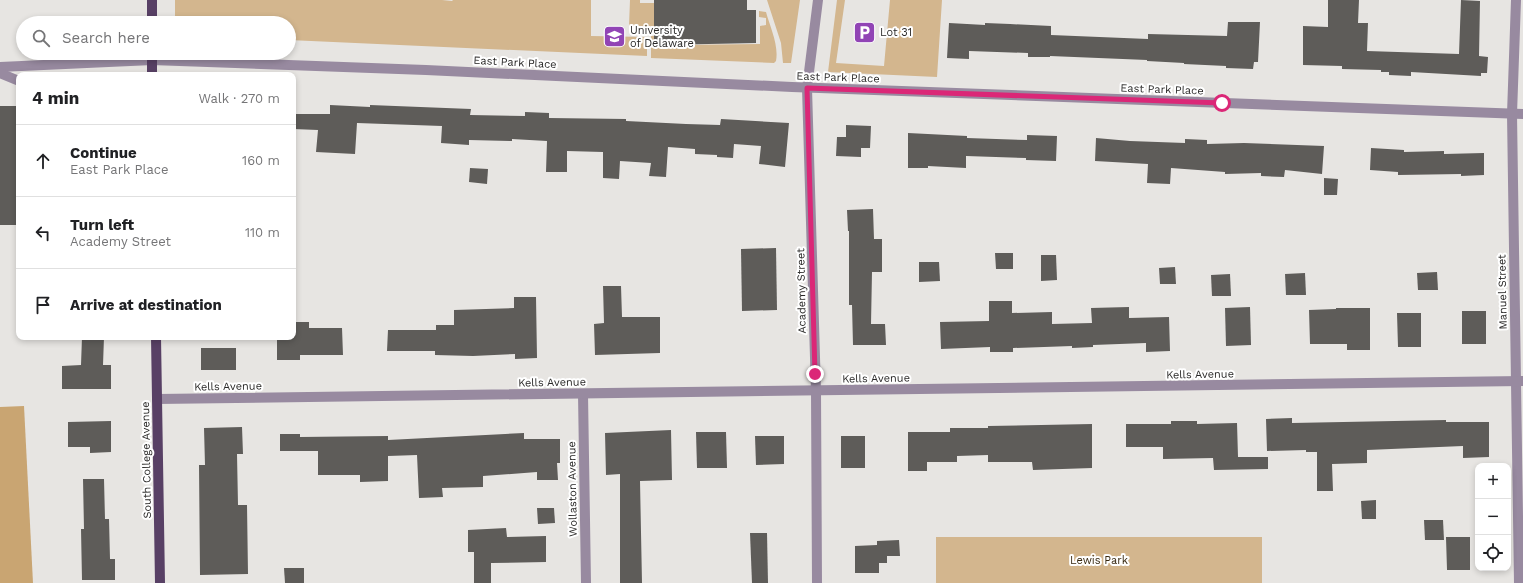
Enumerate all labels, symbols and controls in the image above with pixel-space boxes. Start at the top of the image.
search box [16,16,296,60]
parking icon: Lot 31 [851,19,877,45]
school or university icon: University of Delaware [601,23,627,49]
place label: University of Delaware [630,24,694,50]
place label: Lot 31 [880,26,912,39]
icon: search [30,27,52,49]
text: Search here [62,29,150,47]
street label: East Park Place [473,54,557,71]
street label: East Park Place [796,70,880,85]
street label: East Park Place [1120,82,1204,97]
text: 4 min [32,88,79,108]
text: Walk · 270 m [199,91,280,106]
route start [1213,94,1231,112]
text: Continue [70,144,137,162]
icon: ahead [32,150,54,172]
text: 160 m [242,153,280,168]
text: East Park Place [70,162,169,177]
text: Turn left [70,216,134,234]
icon: left [32,222,54,244]
text: 110 m [245,225,280,240]
text: Academy Street [70,234,171,249]
street label: Academy Street [794,248,809,334]
street label: Manuel Street [1495,254,1510,330]
icon: arrive [32,294,54,316]
text: Arrive at destination [70,296,222,314]
route end [806,365,824,383]
street label: Kells Avenue [1166,367,1234,382]
street label: Kells Avenue [842,371,910,386]
street label: Kells Avenue [518,375,586,390]
street label: Kells Avenue [194,379,262,394]
street label: South College Avenue [139,401,154,519]
street label: Wollaston Avenue [565,441,580,537]
map controls [1475,463,1511,571]
button: + [1475,463,1511,499]
button: − [1475,499,1511,535]
button: locate [1475,535,1511,571]
park label: Lewis Park [1070,554,1128,567]

